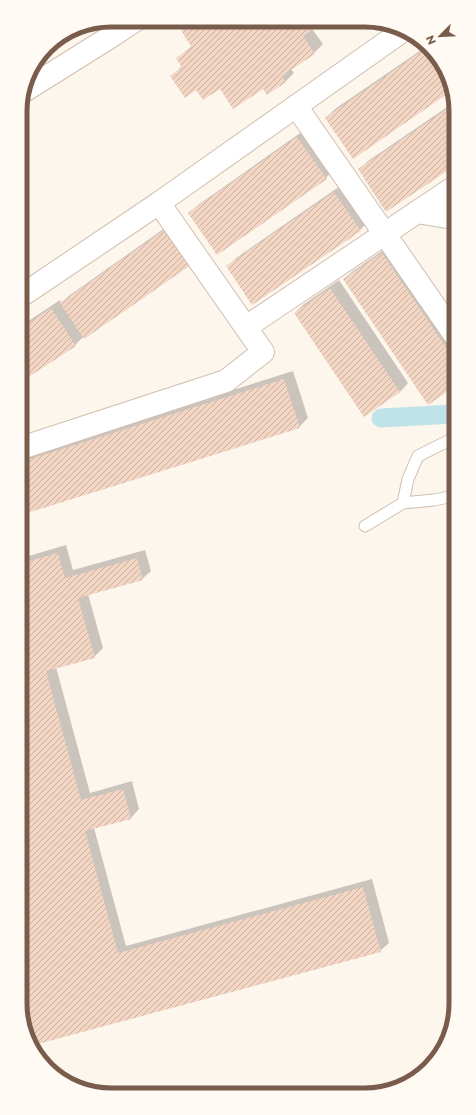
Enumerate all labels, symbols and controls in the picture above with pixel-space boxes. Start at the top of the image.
north arrow [420,16,460,56]
text: N [423,33,439,47]

